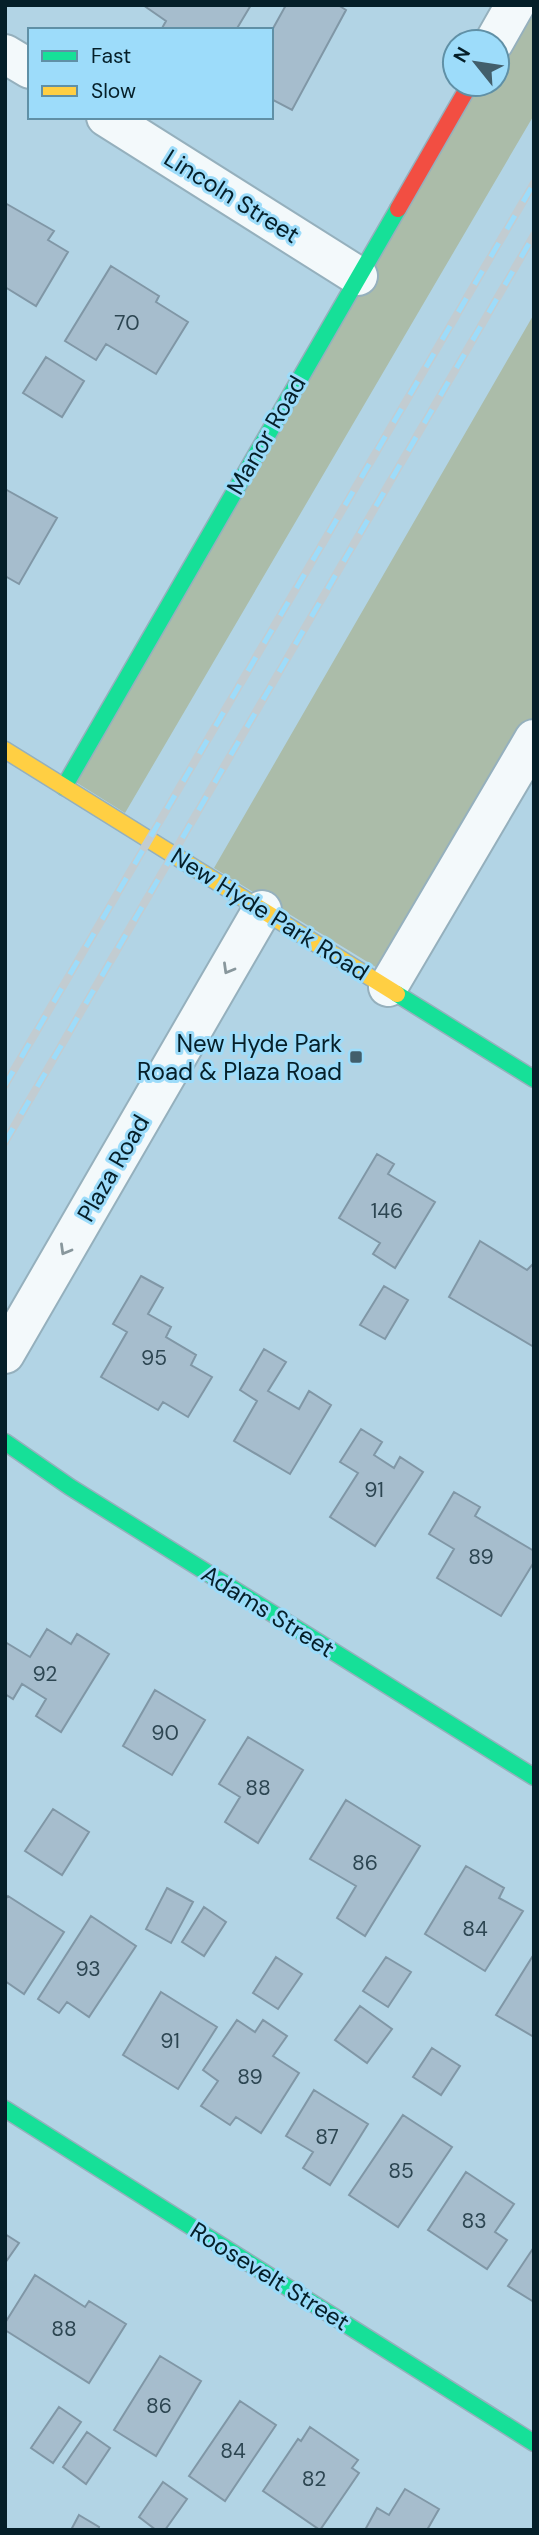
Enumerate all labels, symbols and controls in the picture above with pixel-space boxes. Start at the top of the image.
legend [28,28,273,119]
north arrow [441,28,511,98]
text: Fast [91,42,131,70]
text: N [447,42,476,67]
text: Slow [91,77,136,105]
street label: Lincoln Street [159,142,305,250]
house number: 70 [114,309,140,337]
street label: Manor Road [219,370,313,500]
street label: New Hyde Park Road [165,841,375,987]
one-way arrow [223,961,236,974]
place label: New Hyde Park Road & Plaza Road [137,1028,342,1087]
marker: New Hyde Park Road & Plaza Road [348,1049,364,1065]
street label: Plaza Road [70,1109,156,1227]
house number: 146 [371,1197,403,1225]
one-way arrow [60,1243,73,1256]
house number: 95 [141,1344,167,1372]
house number: 91 [364,1476,384,1504]
house number: 89 [468,1543,494,1571]
street label: Adams Street [196,1558,340,1664]
house number: 92 [33,1660,57,1688]
house number: 90 [151,1719,179,1747]
house number: 88 [245,1774,271,1802]
house number: 86 [352,1849,378,1877]
house number: 84 [462,1915,488,1943]
house number: 93 [75,1955,101,1983]
house number: 91 [160,2027,180,2055]
house number: 89 [237,2063,263,2091]
house number: 87 [315,2123,339,2151]
house number: 85 [388,2157,414,2185]
house number: 83 [461,2207,487,2235]
street label: Roosevelt Street [185,2215,355,2337]
house number: 88 [51,2315,77,2343]
house number: 86 [146,2392,172,2420]
house number: 84 [220,2437,246,2465]
house number: 82 [302,2465,326,2493]

